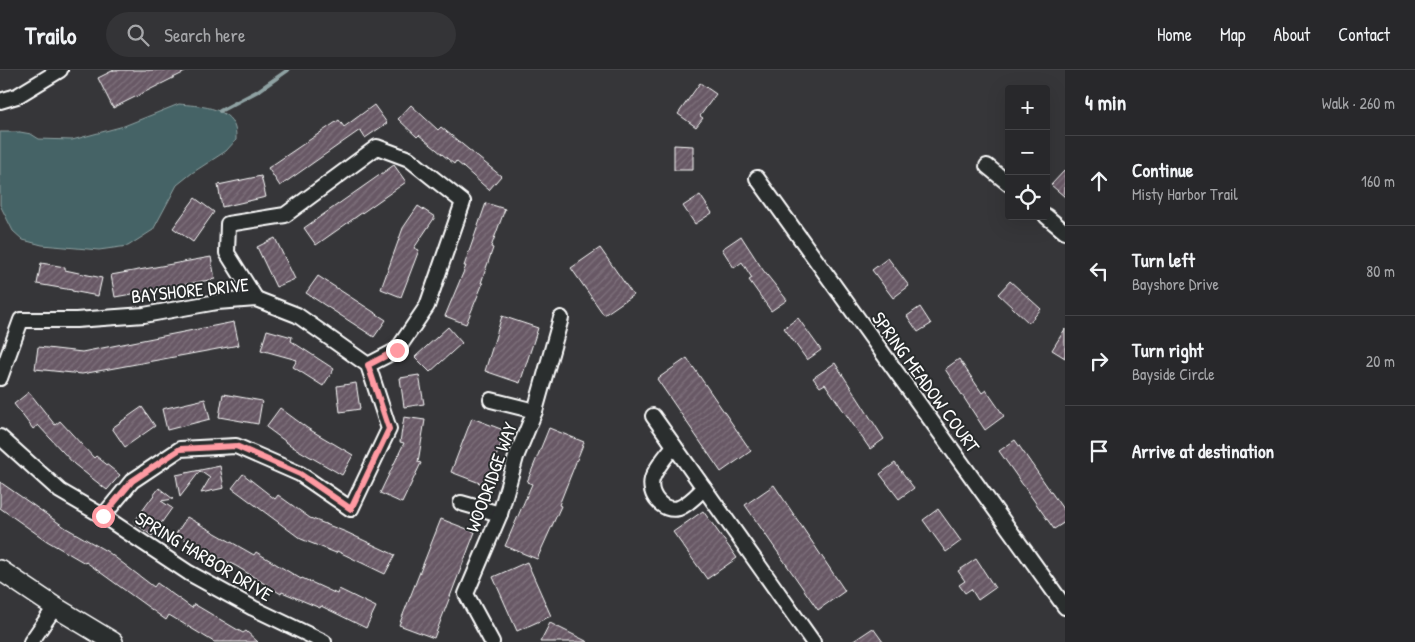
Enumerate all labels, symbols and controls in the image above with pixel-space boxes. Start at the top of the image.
search box [106,12,456,57]
text: Trailo [25,19,76,51]
icon: search [124,21,152,49]
text: Search here [164,22,246,48]
text: Home [1157,22,1192,47]
text: Map [1220,22,1245,47]
text: About [1273,22,1310,47]
text: Contact [1338,22,1390,47]
map controls [1005,85,1050,220]
button: + [1005,85,1050,130]
text: 4 min [1085,88,1126,117]
text: Walk · 260 m [1322,92,1395,114]
button: − [1005,130,1050,175]
text: Continue [1132,157,1193,183]
icon: ahead [1085,167,1113,195]
text: 160 m [1361,170,1395,192]
button: locate [1005,175,1050,220]
text: Misty Harbor Trail [1132,183,1238,205]
text: Turn left [1132,247,1195,273]
icon: left [1085,257,1113,285]
text: 80 m [1366,260,1395,282]
street label: BAYSHORE DRIVE [130,271,251,309]
text: Bayshore Drive [1132,273,1219,295]
street label: SPRING MEADOW COURT [866,306,987,459]
text: Turn right [1132,337,1203,363]
route end [386,339,409,362]
icon: right [1085,347,1113,375]
text: 20 m [1366,350,1395,372]
text: Bayside Circle [1132,363,1215,385]
street label: WOODRIDGE WAY [459,418,523,536]
icon: arrive [1085,437,1113,465]
text: Arrive at destination [1132,438,1274,464]
route start [92,505,115,528]
street label: SPRING HARBOR DRIVE [131,505,278,608]

